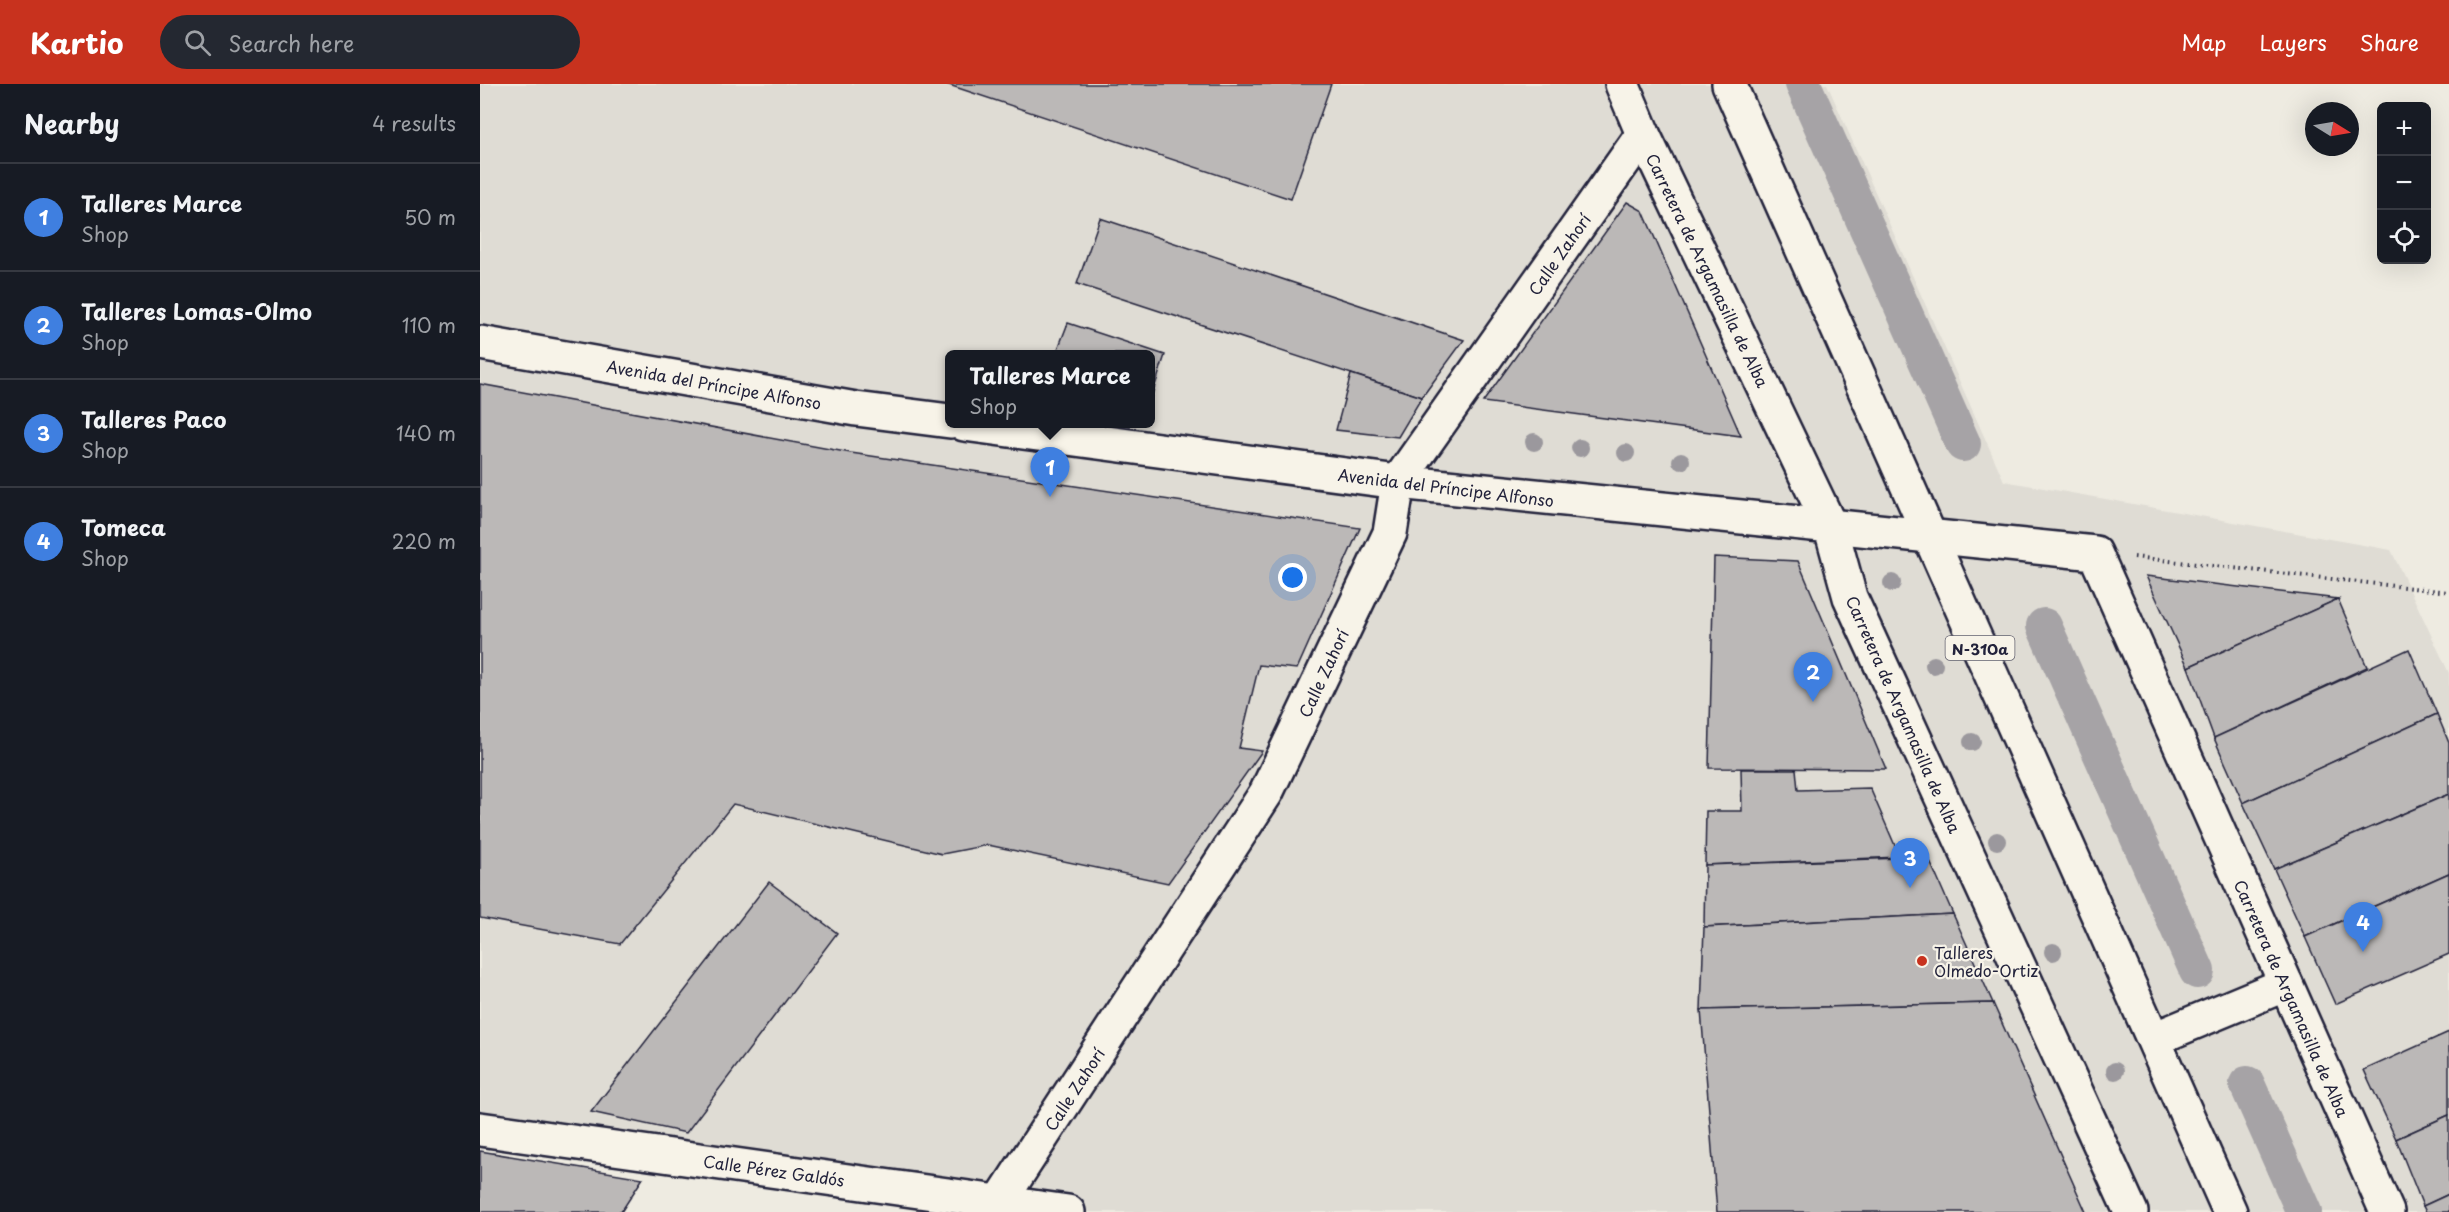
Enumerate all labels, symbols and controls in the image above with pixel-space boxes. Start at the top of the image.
search box [160,15,580,69]
text: Kartio [30,21,124,64]
icon: search [181,26,214,59]
text: Search here [229,26,354,59]
text: Map [2182,26,2226,58]
text: Layers [2259,26,2327,58]
text: Share [2360,26,2419,58]
north arrow [2305,102,2359,156]
map controls [2377,102,2431,264]
button: + [2377,102,2431,156]
text: Nearby [24,104,119,143]
text: 4 results [372,108,456,138]
street label: Carretera de Argamasilla de Alba [1641,149,1775,391]
button: − [2377,156,2431,210]
text: Talleres Marce [81,186,242,219]
text: 1 [39,202,48,232]
text: 50 m [404,202,456,232]
street label: Calle Zahorí [1522,208,1596,300]
button: locate [2377,210,2431,264]
text: Shop [81,219,129,249]
text: Talleres Lomas-Olmo [81,294,312,327]
text: 2 [36,310,51,340]
text: 110 m [402,310,456,340]
text: Shop [81,327,129,357]
popup [945,350,1155,428]
street label: Avenida del Príncipe Alfonso [605,353,823,415]
text: Talleres Marce [969,358,1131,391]
text: Shop [969,391,1017,421]
text: Talleres Paco [81,402,226,435]
text: 3 [37,418,50,448]
text: 140 m [396,418,456,448]
text: Shop [81,435,129,465]
pin: 1 [1030,448,1070,497]
street label: Avenida del Príncipe Alfonso [1337,462,1556,512]
text: Tomeca [81,510,166,543]
text: 4 [37,526,50,556]
text: 220 m [392,526,456,556]
text: Shop [81,543,129,573]
your location [1278,563,1307,592]
street label: Carretera de Argamasilla de Alba [1841,591,1967,837]
street label: Calle Zahorí [1292,624,1354,721]
road number: N-310a [1946,636,2014,660]
pin: 2 [1794,652,1832,702]
pin: 3 [1890,838,1930,888]
street label: Carretera de Argamasilla de Alba [2229,875,2355,1121]
pin: 4 [2344,902,2382,952]
place label: Talleres Olmedo-Ortiz [1934,940,2039,982]
marker: Talleres Olmedo-Ortiz [1915,954,1929,968]
street label: Calle Zahorí [1038,1042,1110,1135]
street label: Calle Pérez Galdós [702,1148,846,1192]

